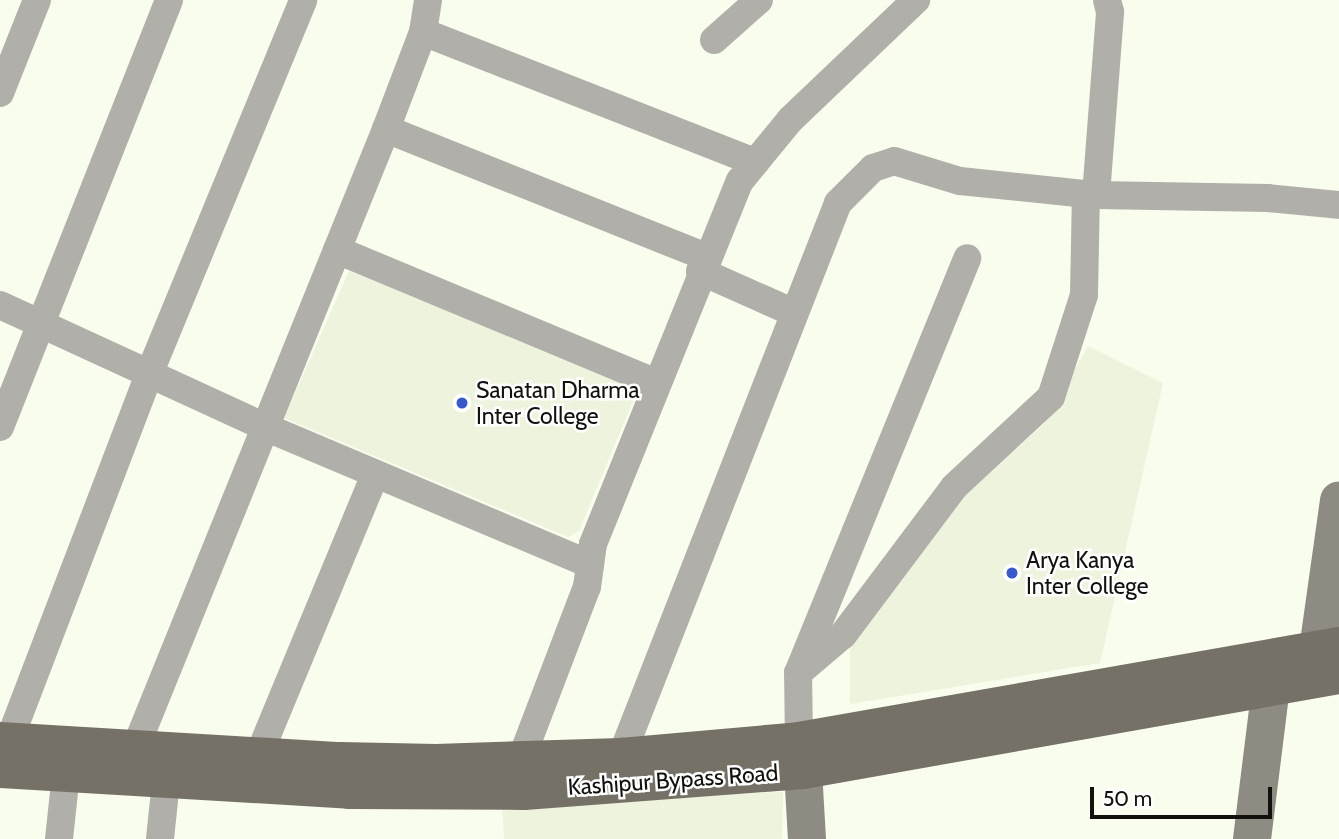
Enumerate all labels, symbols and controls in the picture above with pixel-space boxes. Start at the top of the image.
place label: Sanatan Dharma Inter College [476,376,640,430]
marker: Sanatan Dharma Inter College [454,395,470,411]
place label: Arya Kanya Inter College [1026,546,1148,600]
marker: Arya Kanya Inter College [1004,565,1020,581]
street label: Kashipur Bypass Road [567,759,779,801]
scale bar [1094,772,1276,816]
text: 50 m [1103,786,1152,811]

